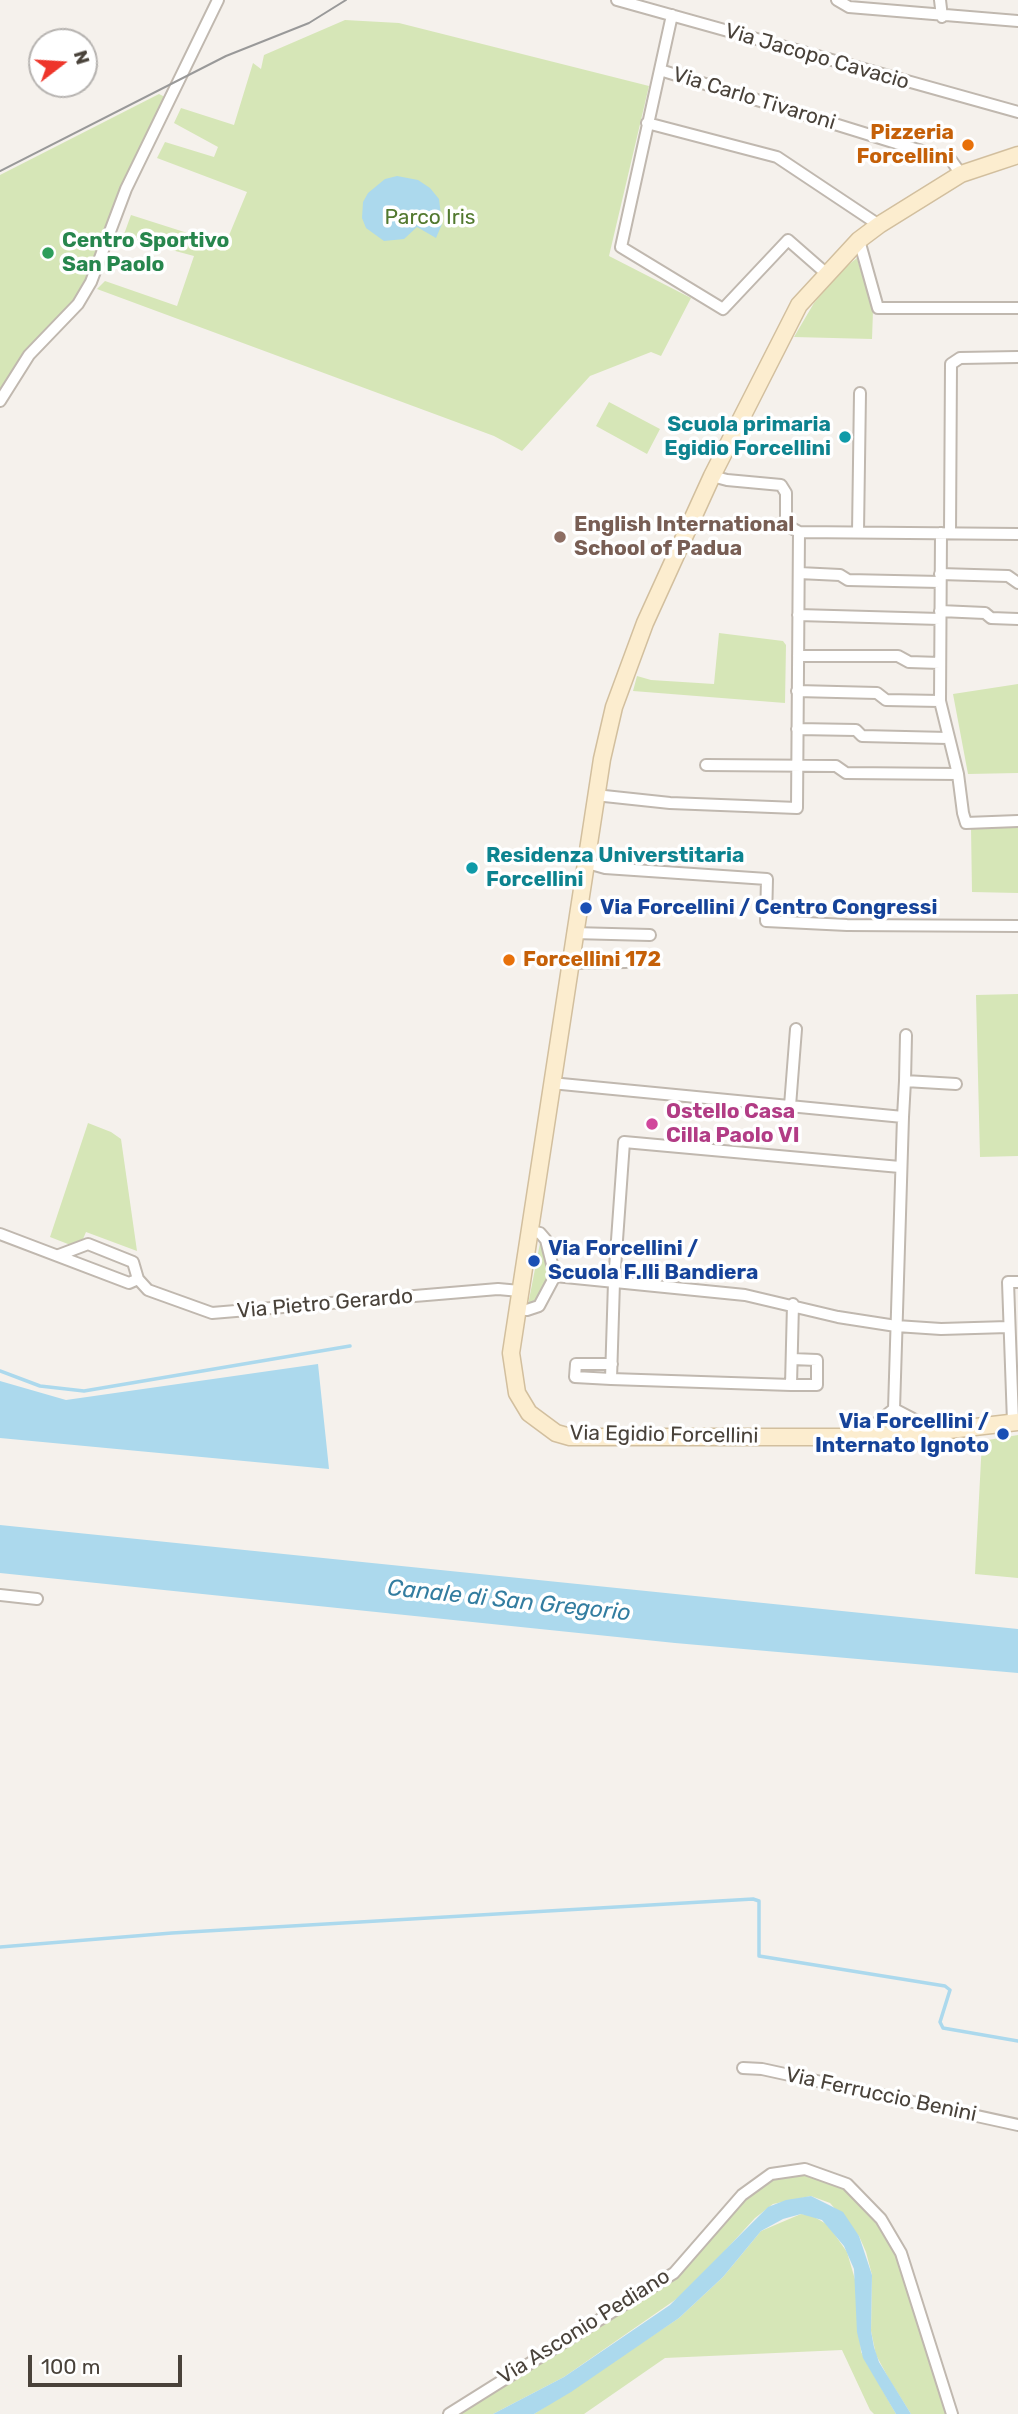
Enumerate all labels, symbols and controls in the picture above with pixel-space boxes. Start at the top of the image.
street label: Via Jacopo Cavacio [722,19,912,95]
north arrow [28,28,98,98]
text: N [69,47,95,67]
street label: Via Carlo Tivaroni [670,62,838,136]
place label: Pizzeria Forcellini [857,120,954,170]
marker: Pizzeria Forcellini [960,137,976,153]
park label: Parco Iris [385,205,475,231]
place label: Centro Sportivo San Paolo [62,228,229,278]
marker: Centro Sportivo San Paolo [40,245,56,261]
place label: Scuola primaria Egidio Forcellini [664,412,831,462]
marker: Scuola primaria Egidio Forcellini [837,429,853,445]
place label: English International School of Padua [574,512,794,562]
marker: English International School of Padua [552,529,568,545]
place label: Residenza Universtitaria Forcellini [486,843,744,893]
marker: Residenza Universtitaria Forcellini [464,860,480,876]
place label: Via Forcellini / Centro Congressi [600,895,937,921]
marker: Via Forcellini / Centro Congressi [578,900,594,916]
place label: Forcellini 172 [523,947,661,973]
marker: Forcellini 172 [501,952,517,968]
place label: Ostello Casa Cilla Paolo VI [666,1099,799,1149]
marker: Ostello Casa Cilla Paolo VI [644,1116,660,1132]
place label: Via Forcellini / Scuola F.lli Bandiera [548,1236,758,1286]
marker: Via Forcellini / Scuola F.lli Bandiera [526,1253,542,1269]
street label: Via Pietro Gerardo [236,1284,414,1324]
place label: Via Forcellini / Internato Ignoto [815,1409,989,1459]
street label: Via Egidio Forcellini [569,1421,759,1449]
marker: Via Forcellini / Internato Ignoto [995,1426,1011,1442]
water label: Canale di San Gregorio [386,1575,632,1627]
street label: Via Ferruccio Benini [783,2062,979,2128]
street label: Via Asconio Pediano [493,2264,675,2390]
scale bar [32,2340,186,2384]
text: 100 m [41,2354,100,2379]

